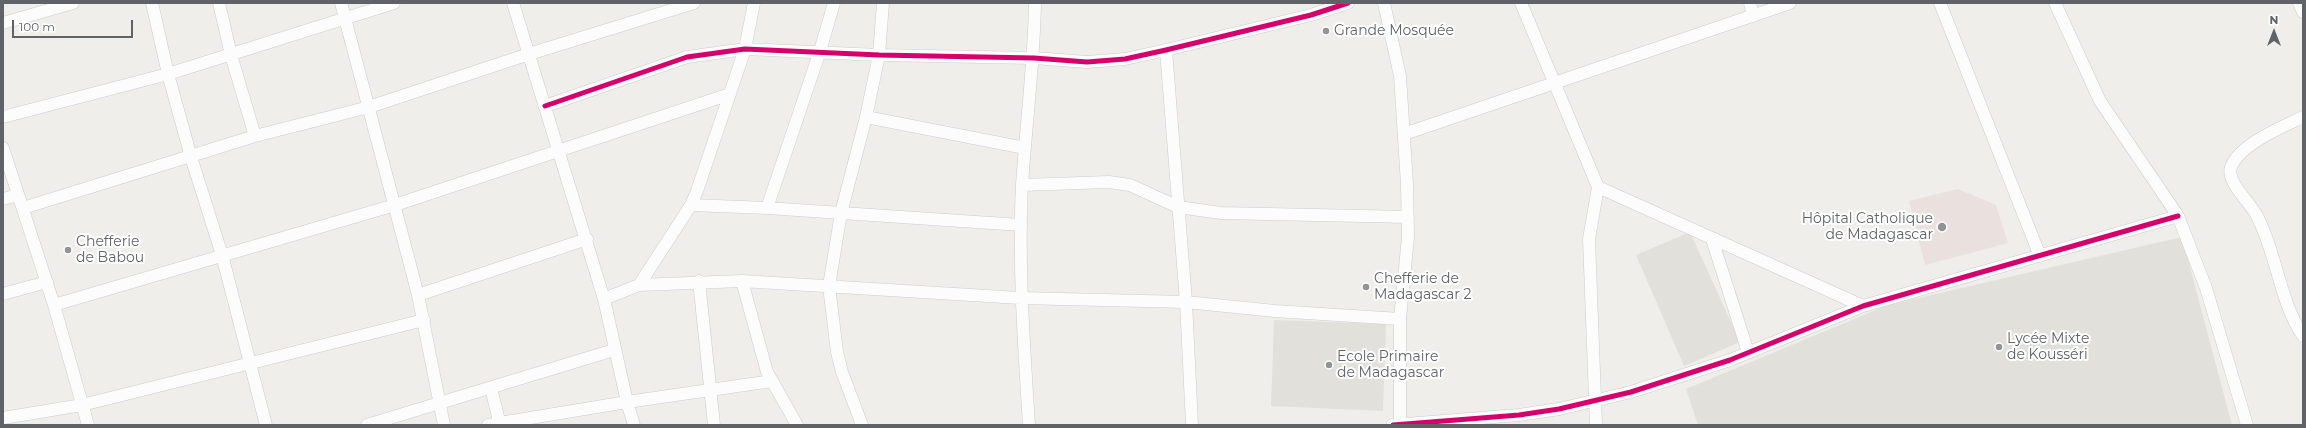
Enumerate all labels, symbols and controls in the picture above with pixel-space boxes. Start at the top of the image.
scale bar [14,12,135,38]
north arrow [2254,12,2294,52]
text: N [2270,13,2278,27]
text: 100 m [19,19,55,34]
place label: Grande Mosquée [1334,23,1454,39]
marker: Grande Mosquée [1321,26,1331,36]
place label: Hôpital Catholique de Madagascar [1802,211,1933,244]
marker: Hôpital Catholique de Madagascar [1936,221,1948,233]
place label: Chefferie de Babou [76,234,144,266]
marker: Chefferie de Babou [63,245,73,255]
place label: Chefferie de Madagascar 2 [1374,271,1471,304]
marker: Chefferie de Madagascar 2 [1361,282,1371,292]
place label: Lycée Mixte de Kousséri [2007,331,2089,364]
marker: Lycée Mixte de Kousséri [1994,342,2004,352]
place label: Ecole Primaire de Madagascar [1337,349,1444,382]
marker: Ecole Primaire de Madagascar [1324,360,1334,370]

